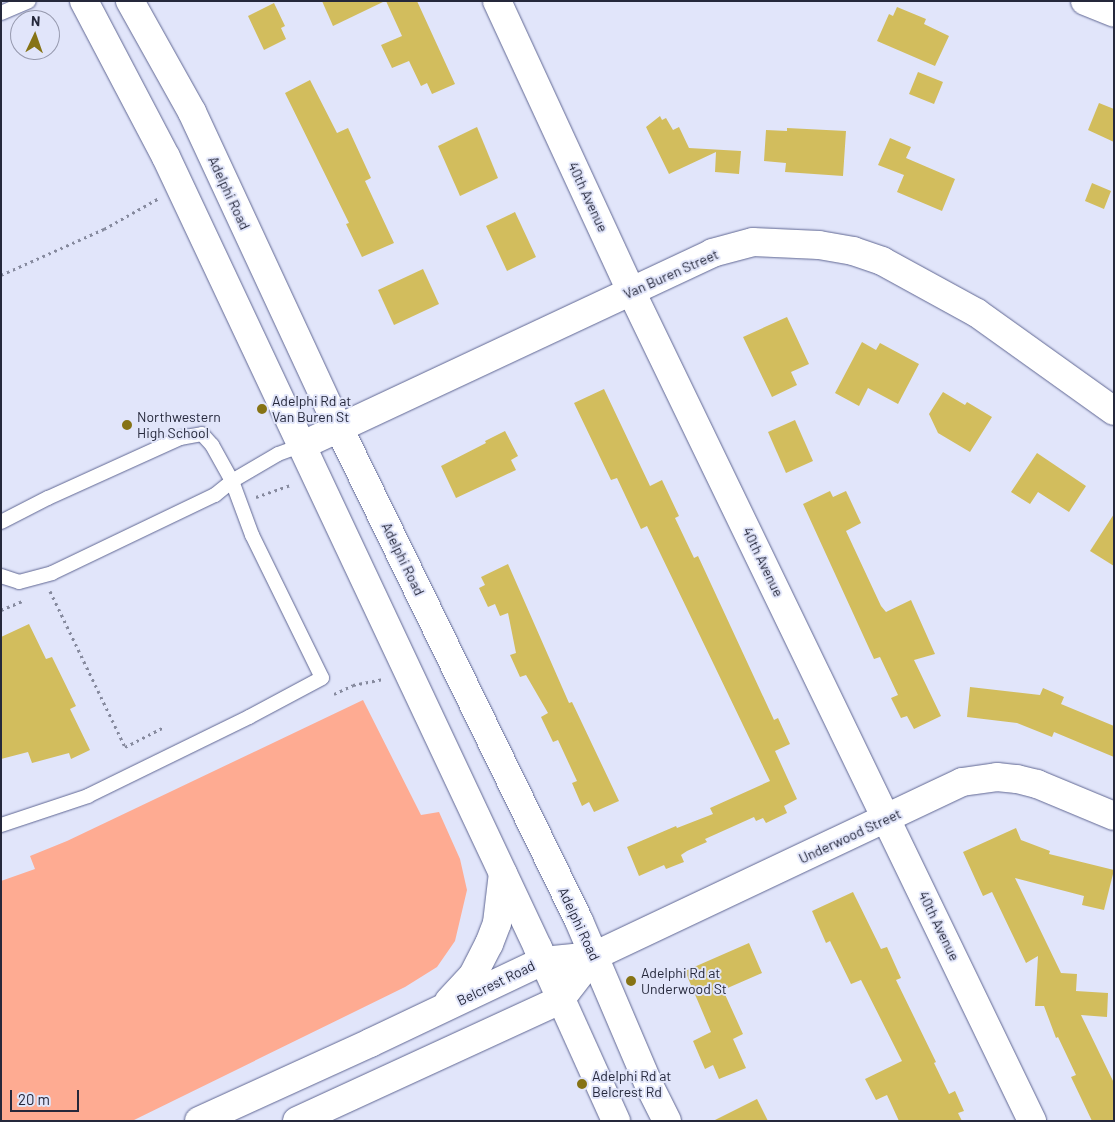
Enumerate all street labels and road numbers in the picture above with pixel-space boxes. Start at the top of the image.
street label: Adelphi Road [205,154,253,232]
street label: 40th Avenue [564,159,612,235]
street label: Van Buren Street [621,246,721,302]
street label: Adelphi Road [378,520,428,598]
street label: 40th Avenue [739,524,787,600]
street label: Underwood Street [796,805,904,867]
street label: Adelphi Road [555,885,603,963]
street label: 40th Avenue [915,888,963,964]
street label: Belcrest Road [454,957,538,1009]

